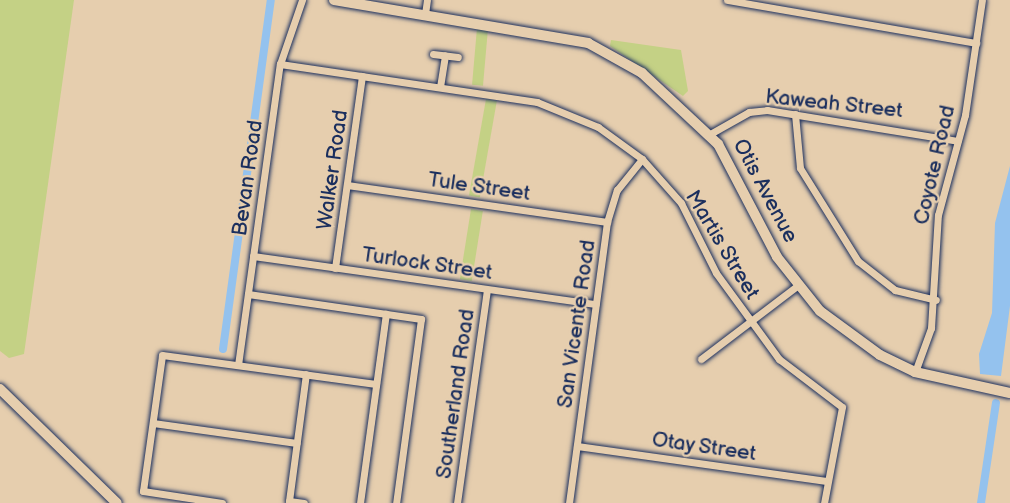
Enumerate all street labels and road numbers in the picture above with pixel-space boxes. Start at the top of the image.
street label: Kaweah Street [764,84,904,124]
street label: Coyote Road [909,103,961,227]
street label: Walker Road [312,108,354,232]
street label: Bevan Road [227,118,269,238]
street label: Otis Avenue [727,135,803,247]
street label: Tule Street [426,167,532,207]
street label: Martis Street [680,186,764,304]
street label: San Vicente Road [553,238,601,410]
street label: Turlock Street [360,242,494,286]
street label: Southerland Road [432,308,480,480]
street label: Otay Street [649,427,759,467]

